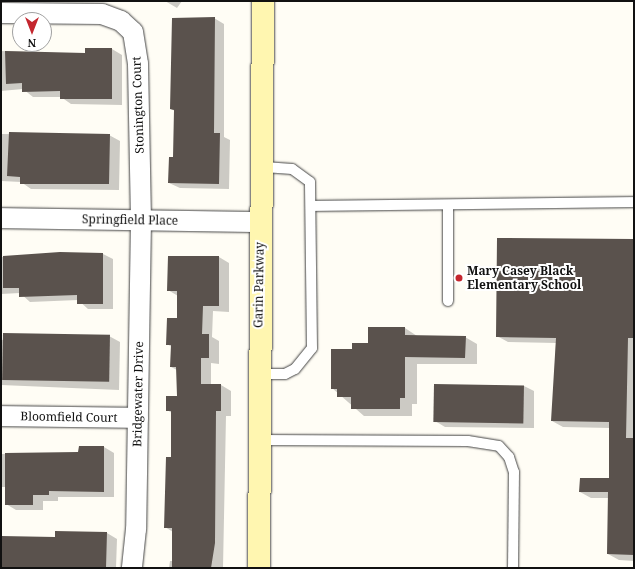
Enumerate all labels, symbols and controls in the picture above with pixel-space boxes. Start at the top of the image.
north arrow [12,12,52,52]
text: N [28,36,36,51]
street label: Stonington Court [129,56,147,154]
street label: Springfield Place [82,212,178,228]
street label: Garin Parkway [251,242,267,328]
place label: Mary Casey Black Elementary School [467,264,581,292]
marker: Mary Casey Black Elementary School [454,273,464,283]
street label: Bridgewater Drive [130,341,146,447]
street label: Bloomfield Court [20,409,118,425]

